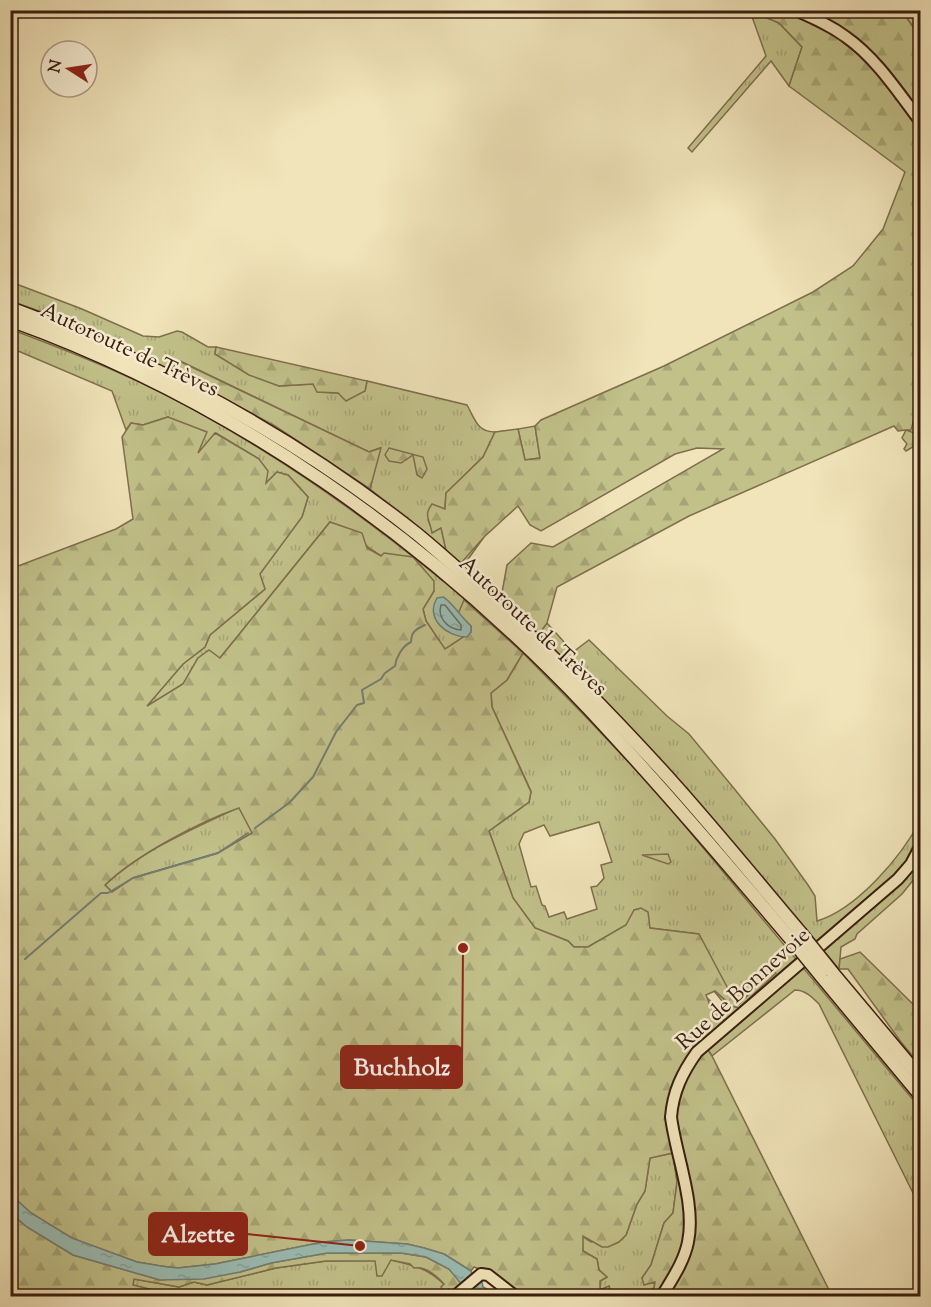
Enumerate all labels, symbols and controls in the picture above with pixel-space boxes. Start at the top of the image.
north arrow [39,39,99,99]
text: N [44,58,69,75]
street label: Autoroute de Trèves [35,296,223,406]
street label: Autoroute de Trèves [450,549,614,705]
street label: Rue de Bonnevoie [670,921,818,1059]
callout: Buchholz [341,1046,462,1088]
text: Buchholz [354,1052,450,1086]
callout: Alzette [149,1213,247,1255]
text: Alzette [161,1219,235,1253]

